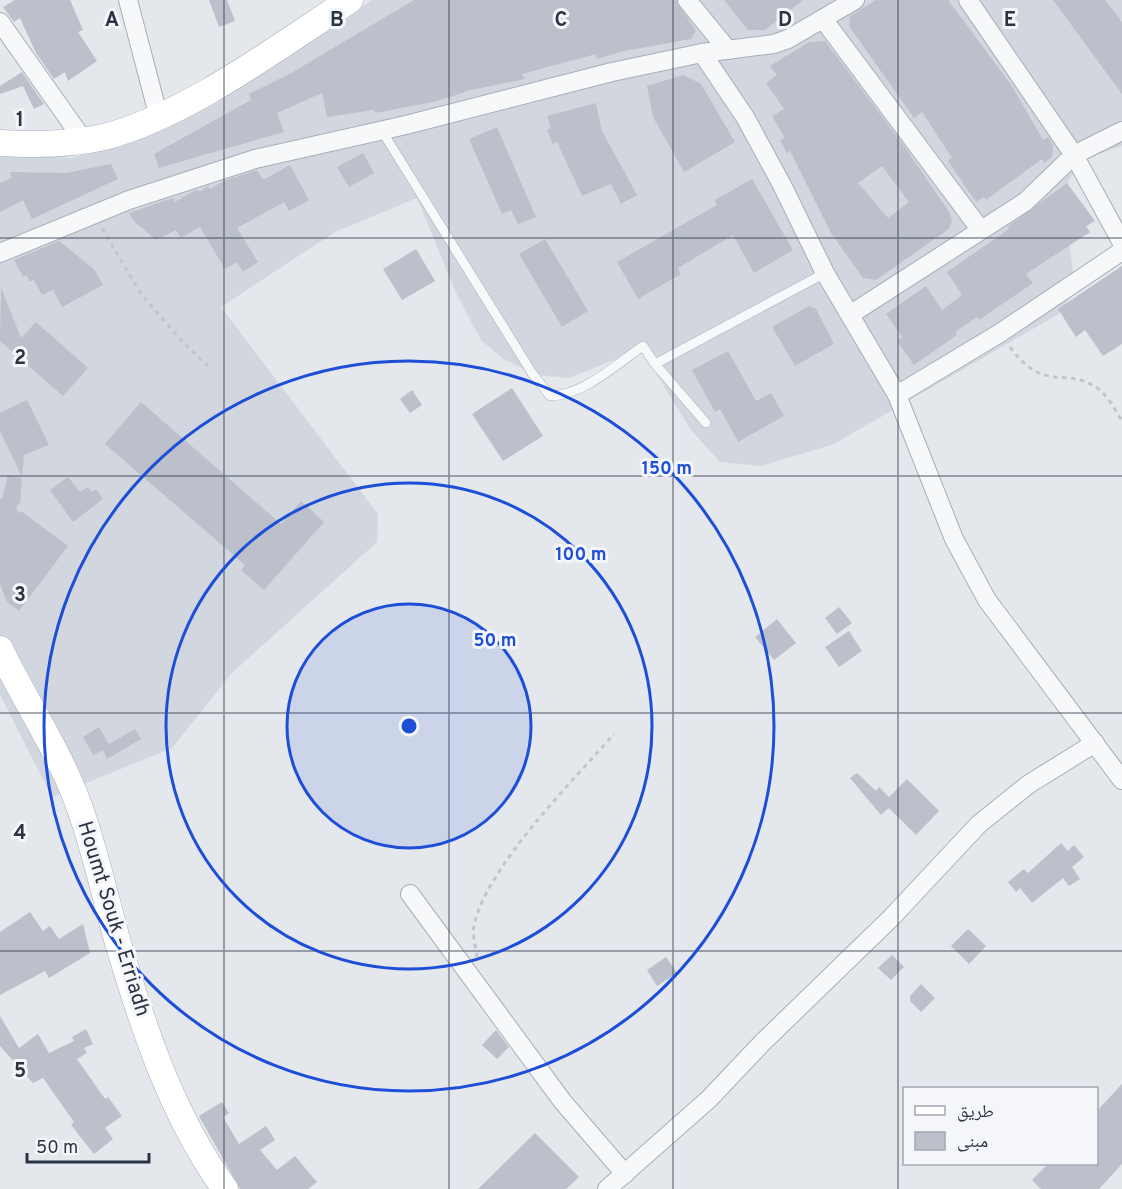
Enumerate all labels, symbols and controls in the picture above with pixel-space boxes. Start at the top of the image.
text: A [105,8,119,34]
text: B [330,8,344,34]
text: C [555,8,567,34]
text: D [778,8,792,34]
text: E [1004,8,1016,34]
text: 1 [16,108,24,134]
text: 2 [14,346,26,372]
text: 150 m [642,458,692,481]
text: 100 m [555,544,607,567]
text: 3 [14,583,26,609]
text: 50 m [473,630,517,653]
centre of rings [399,716,419,736]
street label: Houmt Souk - Erriadh [70,818,156,1020]
text: 4 [14,821,26,847]
text: 5 [14,1059,26,1085]
legend [903,1087,1098,1165]
text: طريق [957,1101,994,1124]
scale bar [27,1126,148,1164]
text: مبنى [957,1131,988,1154]
text: 50 m [36,1137,78,1160]

